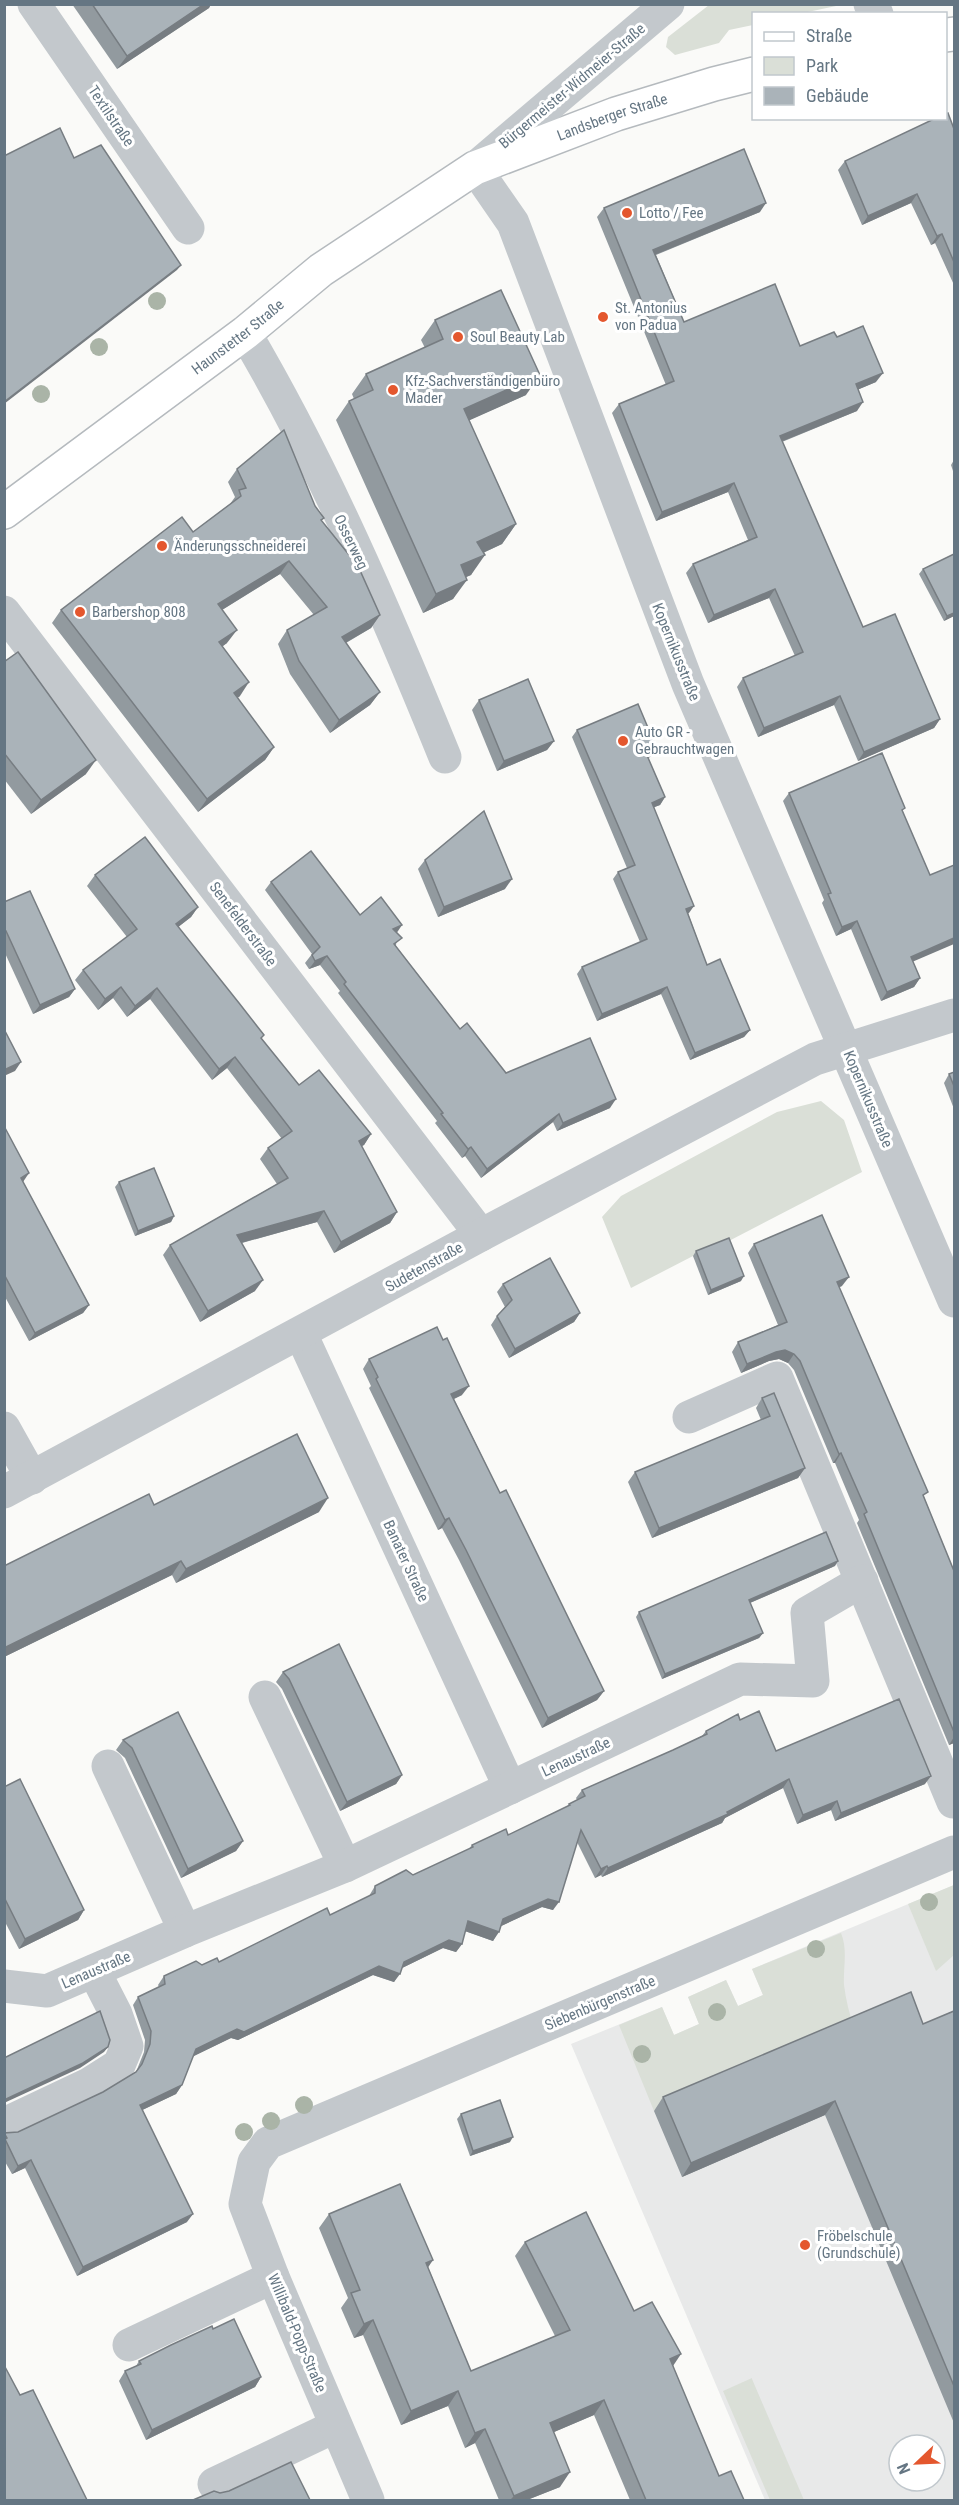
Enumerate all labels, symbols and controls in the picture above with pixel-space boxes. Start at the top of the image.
legend [752,12,947,120]
street label: Bürgermeister-Widmeier-Straße [495,20,649,152]
text: Straße [806,25,852,46]
text: Park [806,55,838,76]
street label: Textilstraße [84,82,138,150]
text: Gebäude [806,85,869,106]
street label: Landsberger Straße [554,90,670,145]
place label: Lotto / Fee [639,204,704,222]
marker: Lotto / Fee [620,206,634,220]
street label: Haunstetter Straße [188,296,288,378]
place label: St. Antonius von Padua [615,299,687,334]
marker: St. Antonius von Padua [596,310,610,324]
place label: Soul Beauty Lab [470,328,565,346]
marker: Soul Beauty Lab [451,330,465,344]
place label: Kfz-Sachverständigenbüro Mader [405,372,560,407]
marker: Kfz-Sachverständigenbüro Mader [386,383,400,397]
street label: Osserweg [330,512,372,572]
place label: Änderungsschneiderei [174,537,306,555]
marker: Änderungsschneiderei [155,539,169,553]
street label: Kopernikusstraße [648,601,704,703]
place label: Barbershop 808 [92,603,186,621]
marker: Barbershop 808 [73,605,87,619]
place label: Auto GR - Gebrauchtwagen [635,723,734,758]
marker: Auto GR - Gebrauchtwagen [616,734,630,748]
street label: Senefelderstraße [205,878,281,970]
street label: Kopernikusstraße [839,1048,897,1150]
street label: Sudetenstraße [382,1238,466,1296]
street label: Banater Straße [379,1517,433,1605]
street label: Lenaustraße [539,1733,613,1781]
street label: Lenaustraße [59,1947,133,1993]
street label: Siebenbürgenstraße [542,1972,658,2034]
place label: Fröbelschule (Grundschule) [817,2227,901,2262]
marker: Fröbelschule (Grundschule) [798,2238,812,2252]
street label: Willibald-Popp-Straße [264,2271,330,2395]
north arrow [887,2433,947,2493]
text: N [893,2460,914,2477]

